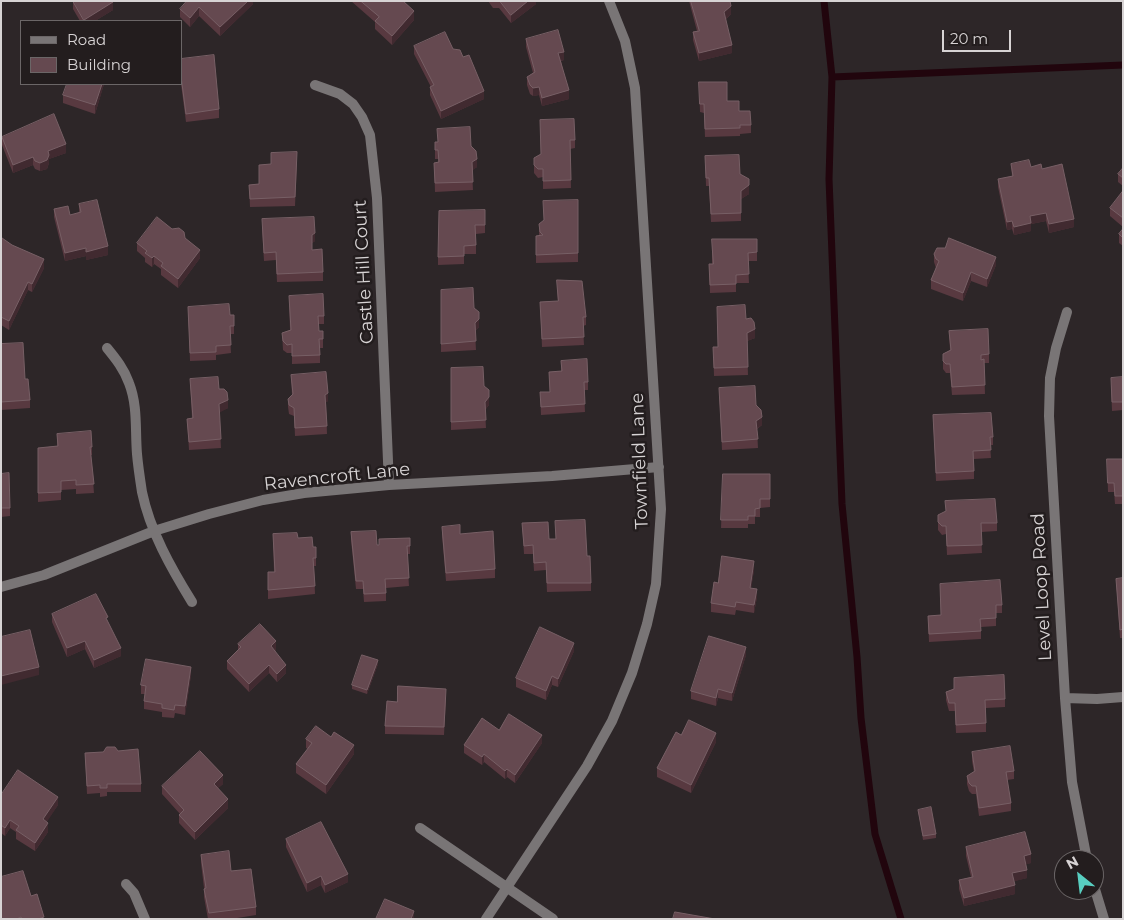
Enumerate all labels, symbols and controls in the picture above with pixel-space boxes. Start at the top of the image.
legend [20,20,182,85]
scale bar [944,20,1013,52]
text: 20 m [950,29,988,48]
text: Road [67,30,106,49]
text: Building [67,55,131,74]
street label: Castle Hill Court [349,199,379,345]
street label: Townfield Lane [627,393,653,529]
street label: Ravencroft Lane [263,459,411,495]
street label: Level Loop Road [1027,512,1057,662]
north arrow [1054,850,1104,900]
text: N [1063,852,1082,873]

